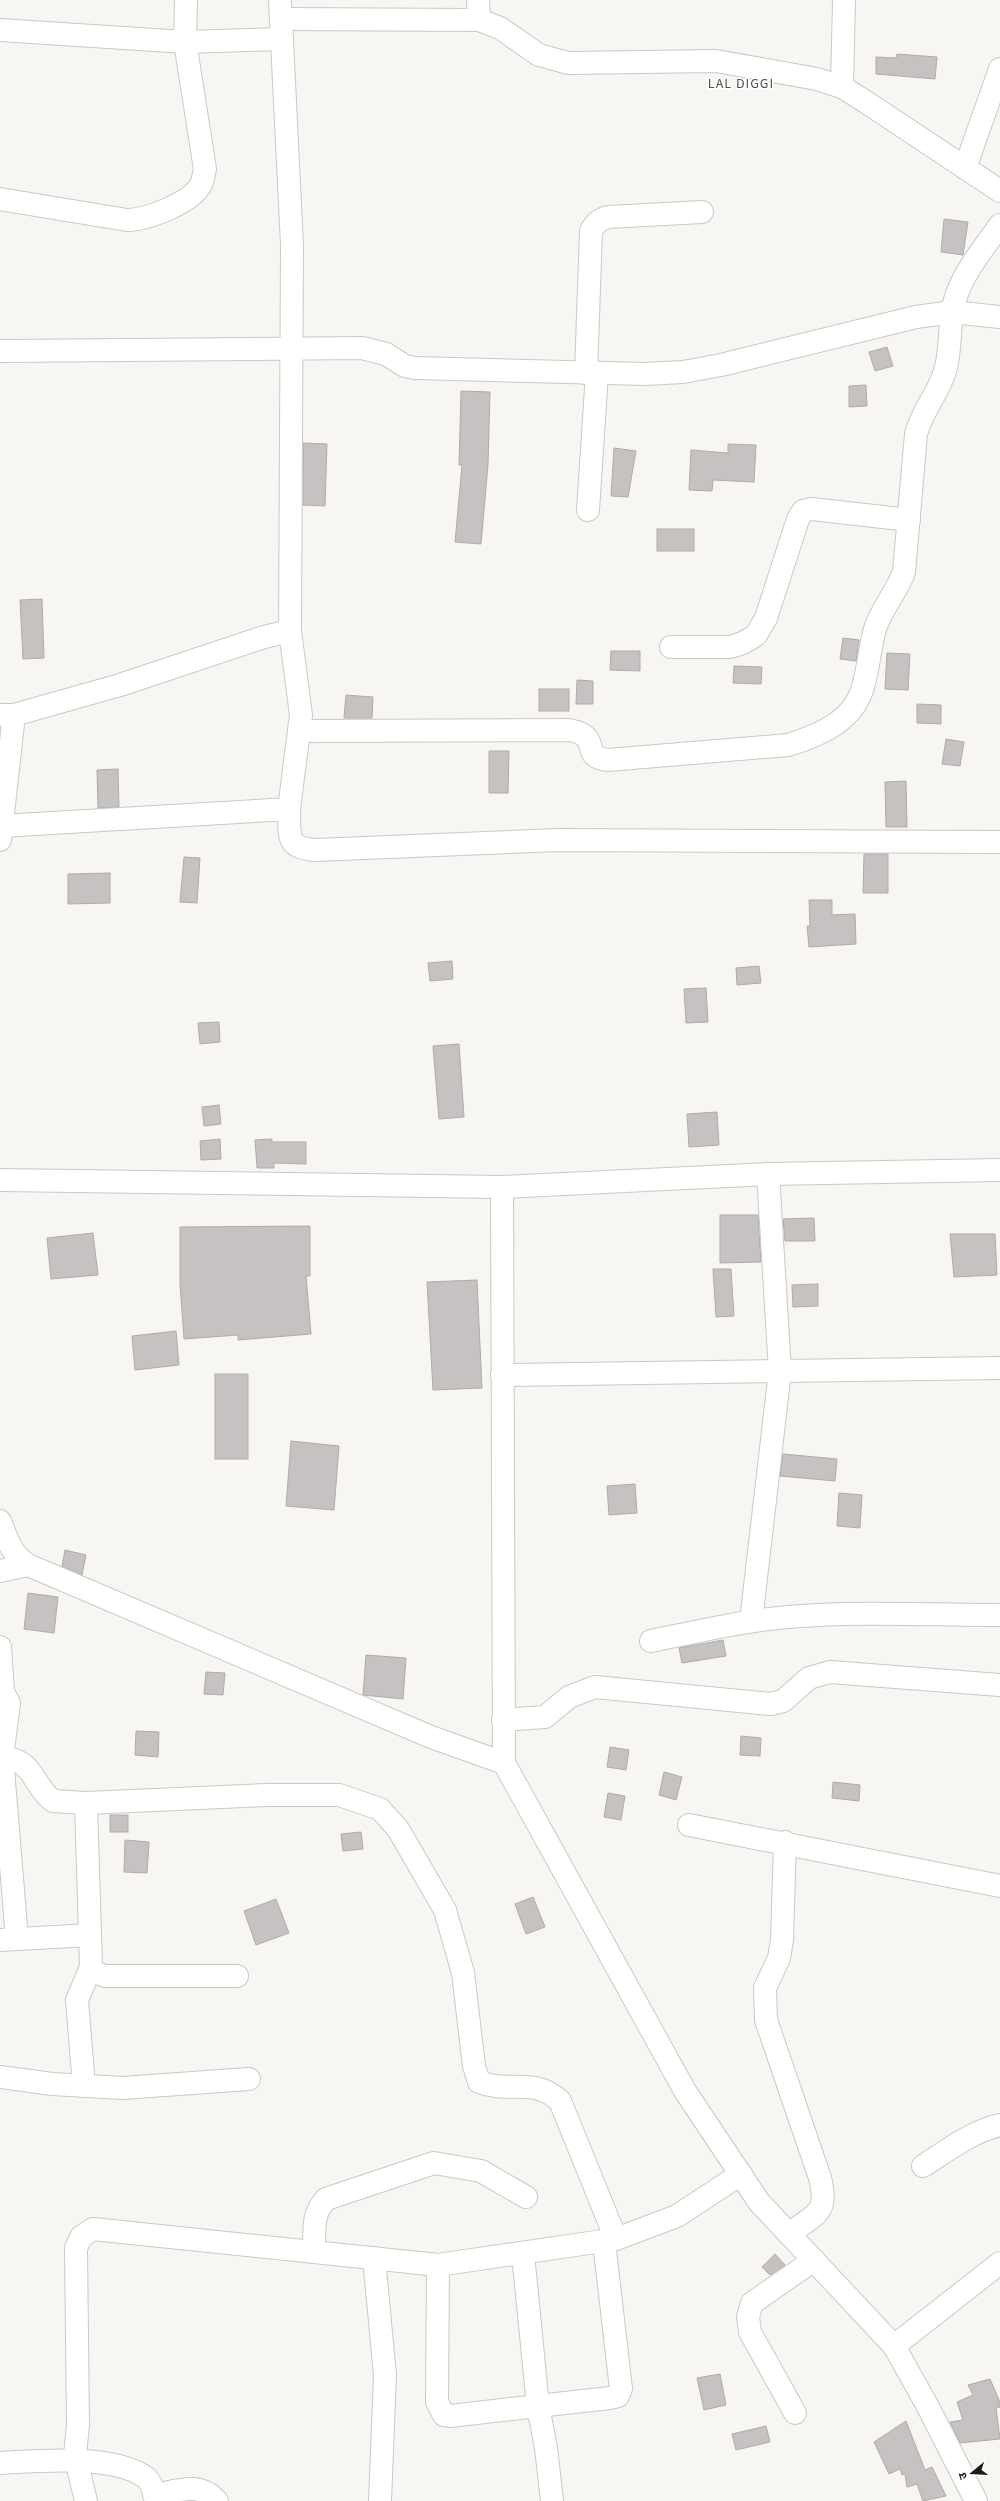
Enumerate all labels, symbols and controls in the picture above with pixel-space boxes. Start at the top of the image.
district label: LAL DIGGI [708,74,774,94]
north arrow [952,2453,992,2493]
text: उ [955,2470,971,2481]

